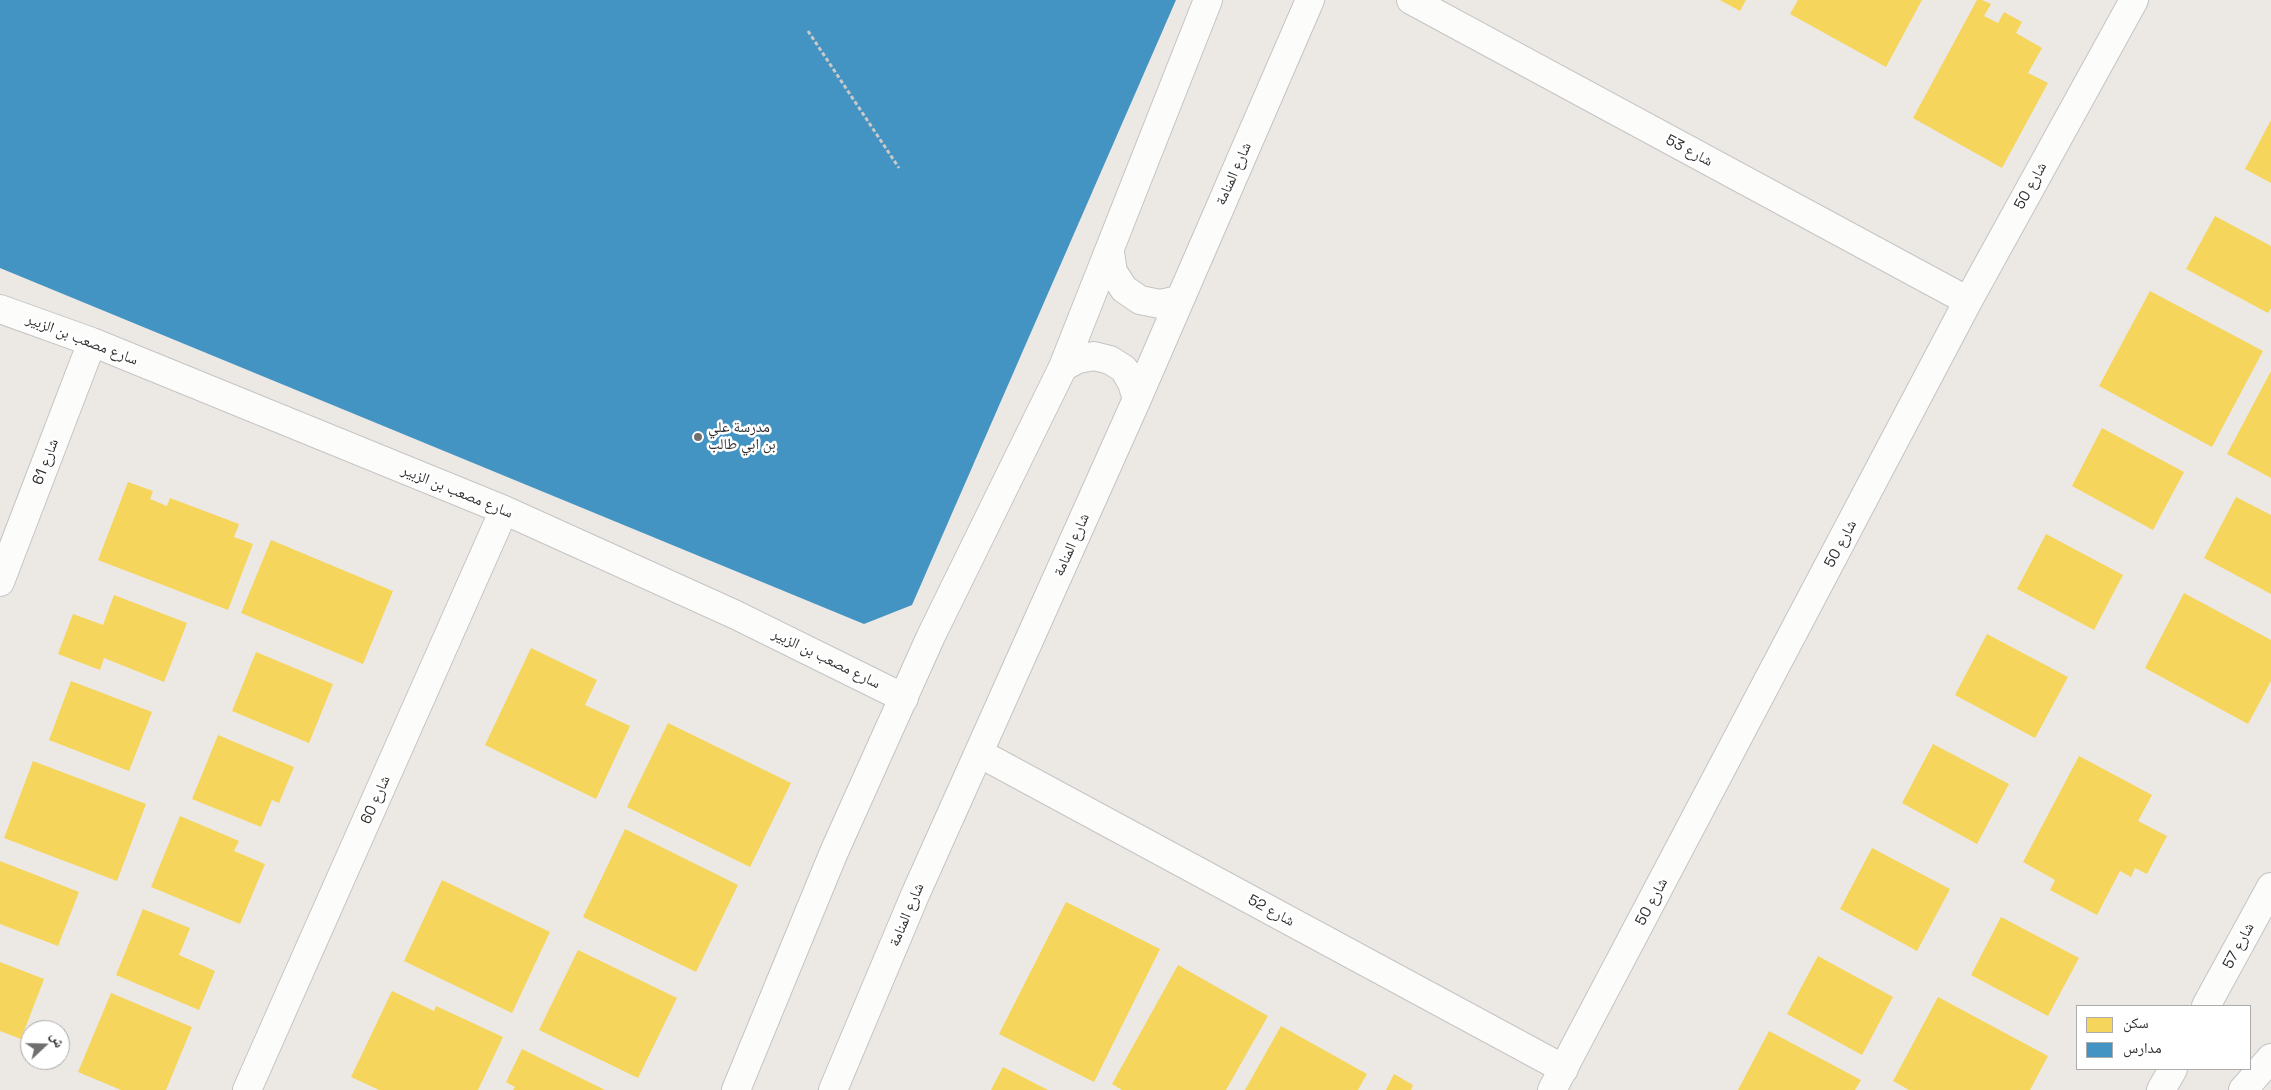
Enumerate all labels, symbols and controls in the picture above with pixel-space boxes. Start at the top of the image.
street label: شارع 53 [1663,131,1715,171]
street label: شارع المنامة [1212,140,1256,208]
street label: شارع 50 [2011,159,2051,213]
street label: سارع مصعب بن الزبير [24,310,140,370]
place label: مدرسة علي بن ابي طالب [708,419,776,454]
marker: مدرسة علي بن ابي طالب [692,431,704,443]
street label: شارع 61 [29,436,63,488]
street label: سارع مصعب بن الزبير [399,461,515,523]
street label: شارع المنامة [1050,511,1094,579]
street label: شارع 50 [1821,517,1861,571]
street label: سارع مصعب بن الزبير [769,625,883,693]
street label: شارع 60 [357,773,395,827]
street label: شارع 50 [1632,875,1672,929]
street label: شارع المنامة [886,881,928,949]
street label: شارع 52 [1245,891,1297,931]
street label: شارع 57 [2219,920,2259,972]
legend [2076,1005,2251,1070]
text: سكن [2123,1013,2149,1032]
north arrow [20,1020,70,1070]
text: ش [47,1030,69,1050]
text: مدارس [2123,1038,2162,1057]

